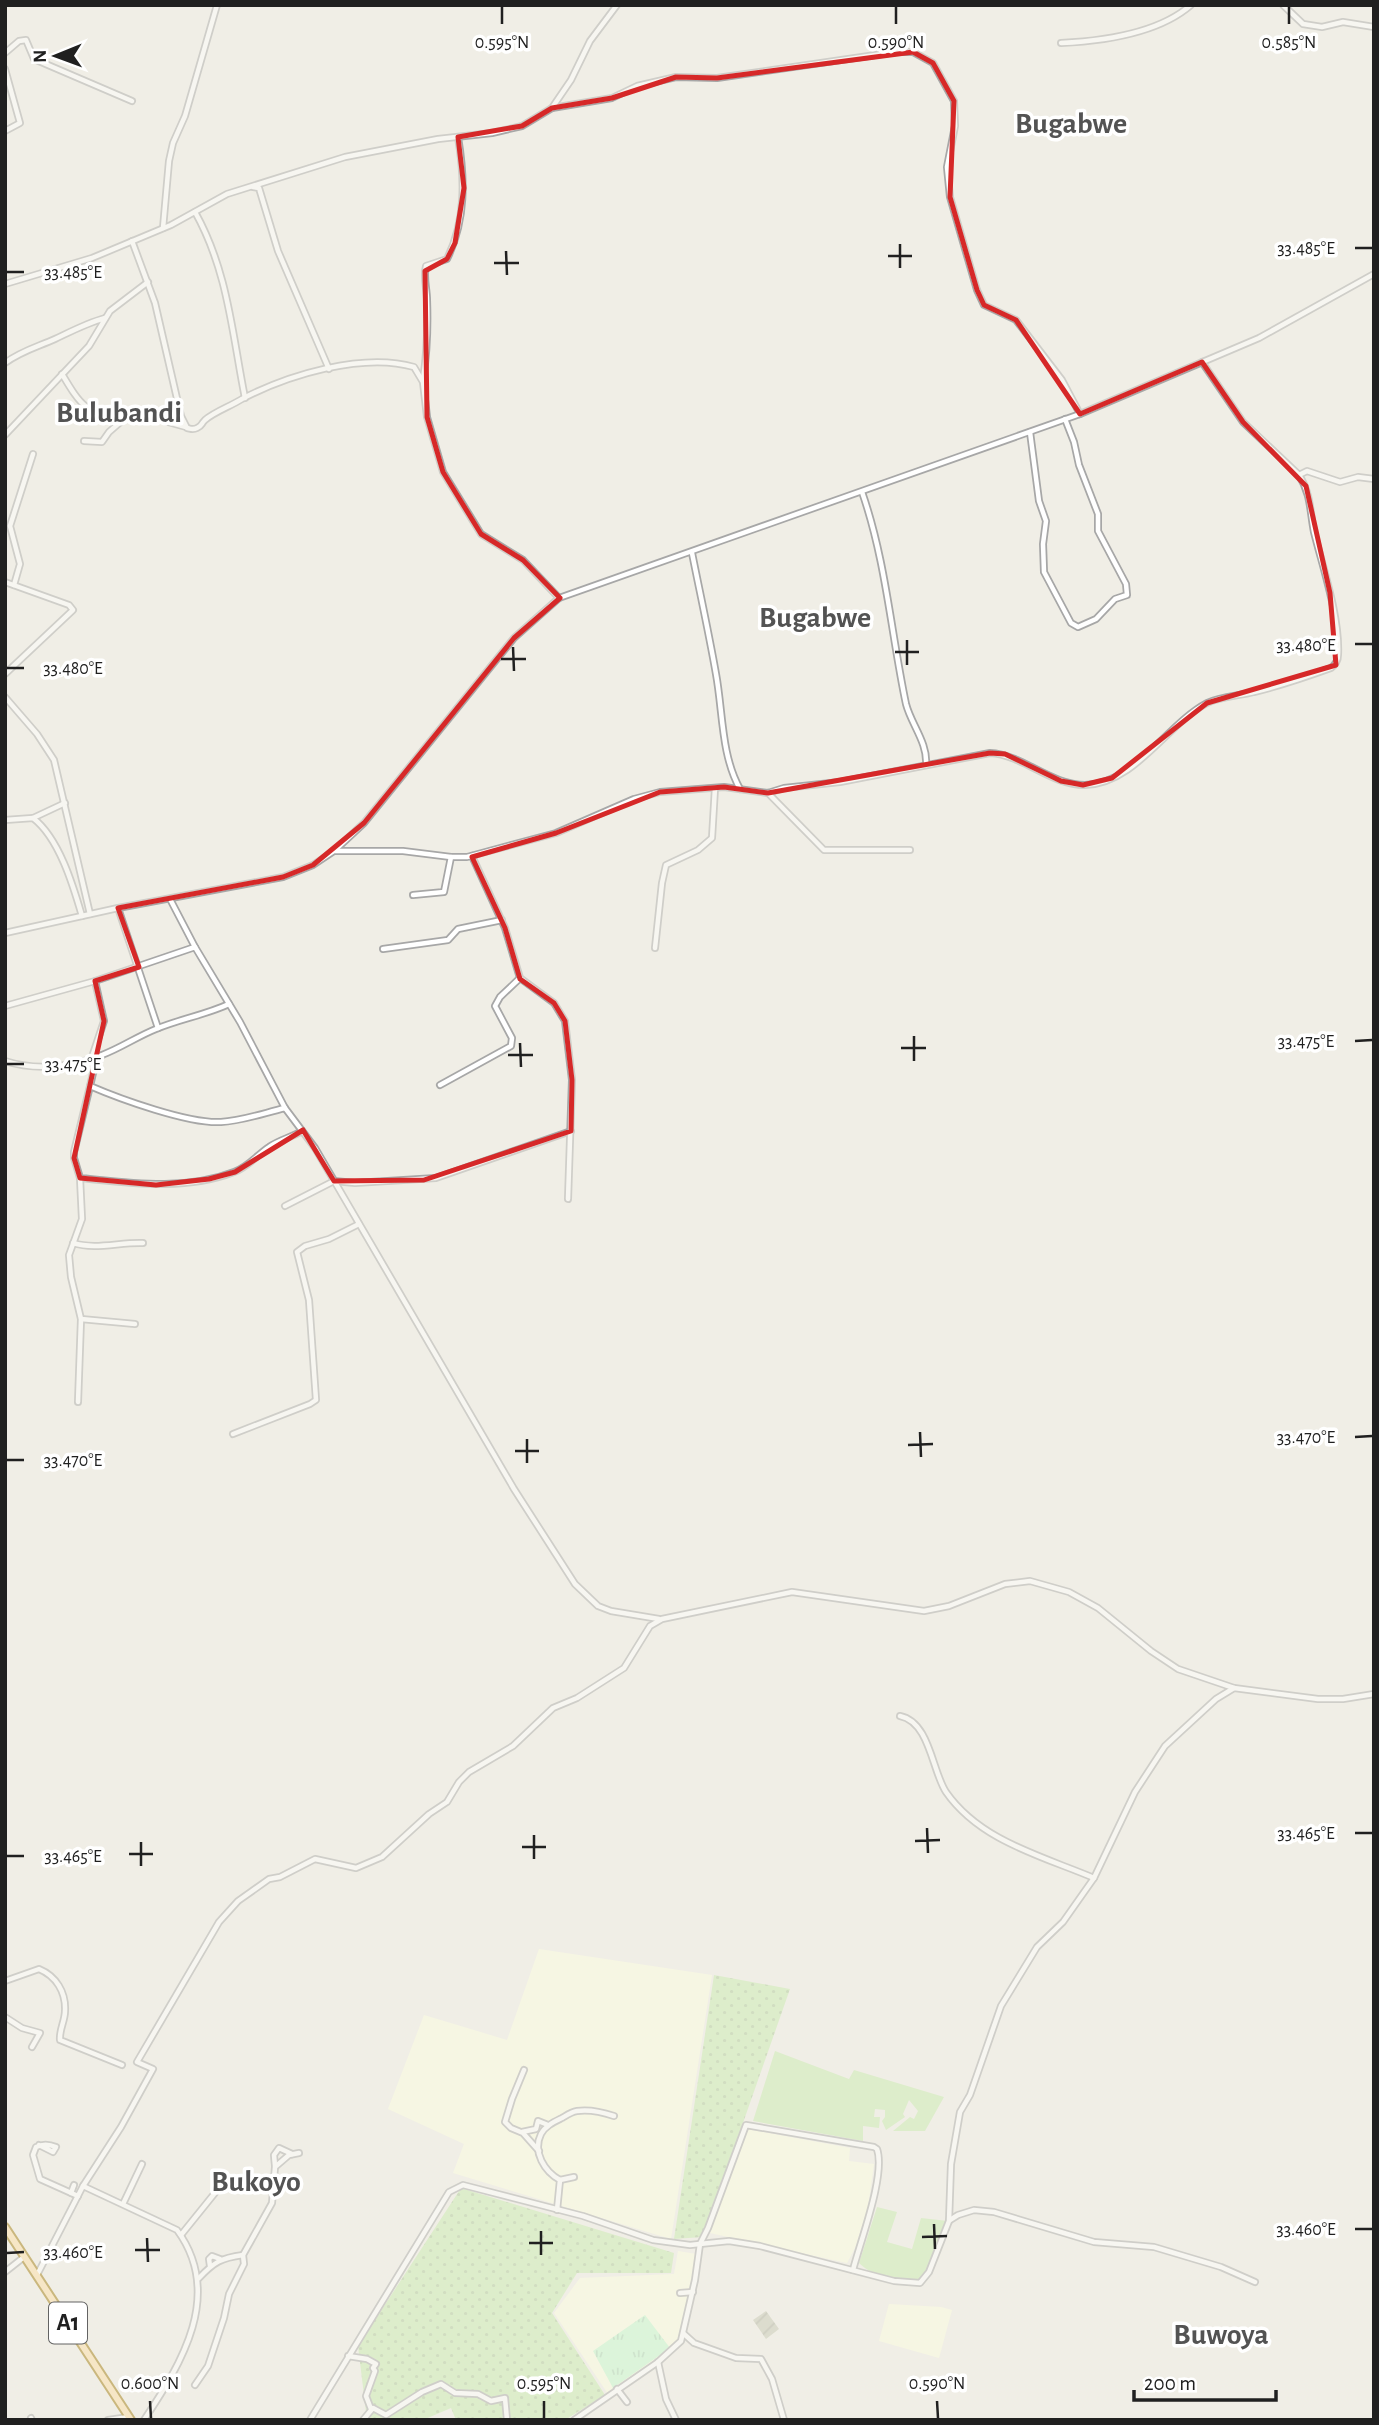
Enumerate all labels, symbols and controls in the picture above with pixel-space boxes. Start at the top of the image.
north arrow [21,21,91,91]
text: 0.595°N [475,34,529,52]
text: 0.590°N [868,34,924,52]
text: 0.585°N [1262,34,1316,52]
text: N [31,49,50,63]
district label: Bugabwe [1015,109,1127,139]
text: 33.485°E [1277,240,1335,258]
text: 33.485°E [44,264,102,282]
district label: Bulubandi [56,398,182,428]
district label: Bugabwe [759,603,871,633]
text: 33.480°E [1276,637,1336,655]
text: 33.480°E [43,660,103,678]
text: 33.475°E [1278,1033,1335,1051]
text: 33.475°E [45,1056,102,1074]
text: 33.470°E [1277,1429,1336,1447]
text: 33.470°E [44,1452,103,1470]
text: 33.465°E [1277,1825,1335,1843]
text: 33.465°E [44,1848,102,1866]
district label: Bukoyo [211,2167,301,2197]
text: 33.460°E [1276,2221,1336,2239]
text: 33.460°E [43,2244,103,2262]
road number: A1 [49,2302,87,2344]
district label: Buwoya [1173,2320,1269,2350]
scale bar [1134,2358,1276,2402]
text: 200 m [1144,2373,1196,2394]
text: 0.600°N [121,2375,179,2393]
text: 0.595°N [517,2375,571,2393]
text: 0.590°N [909,2375,965,2393]

